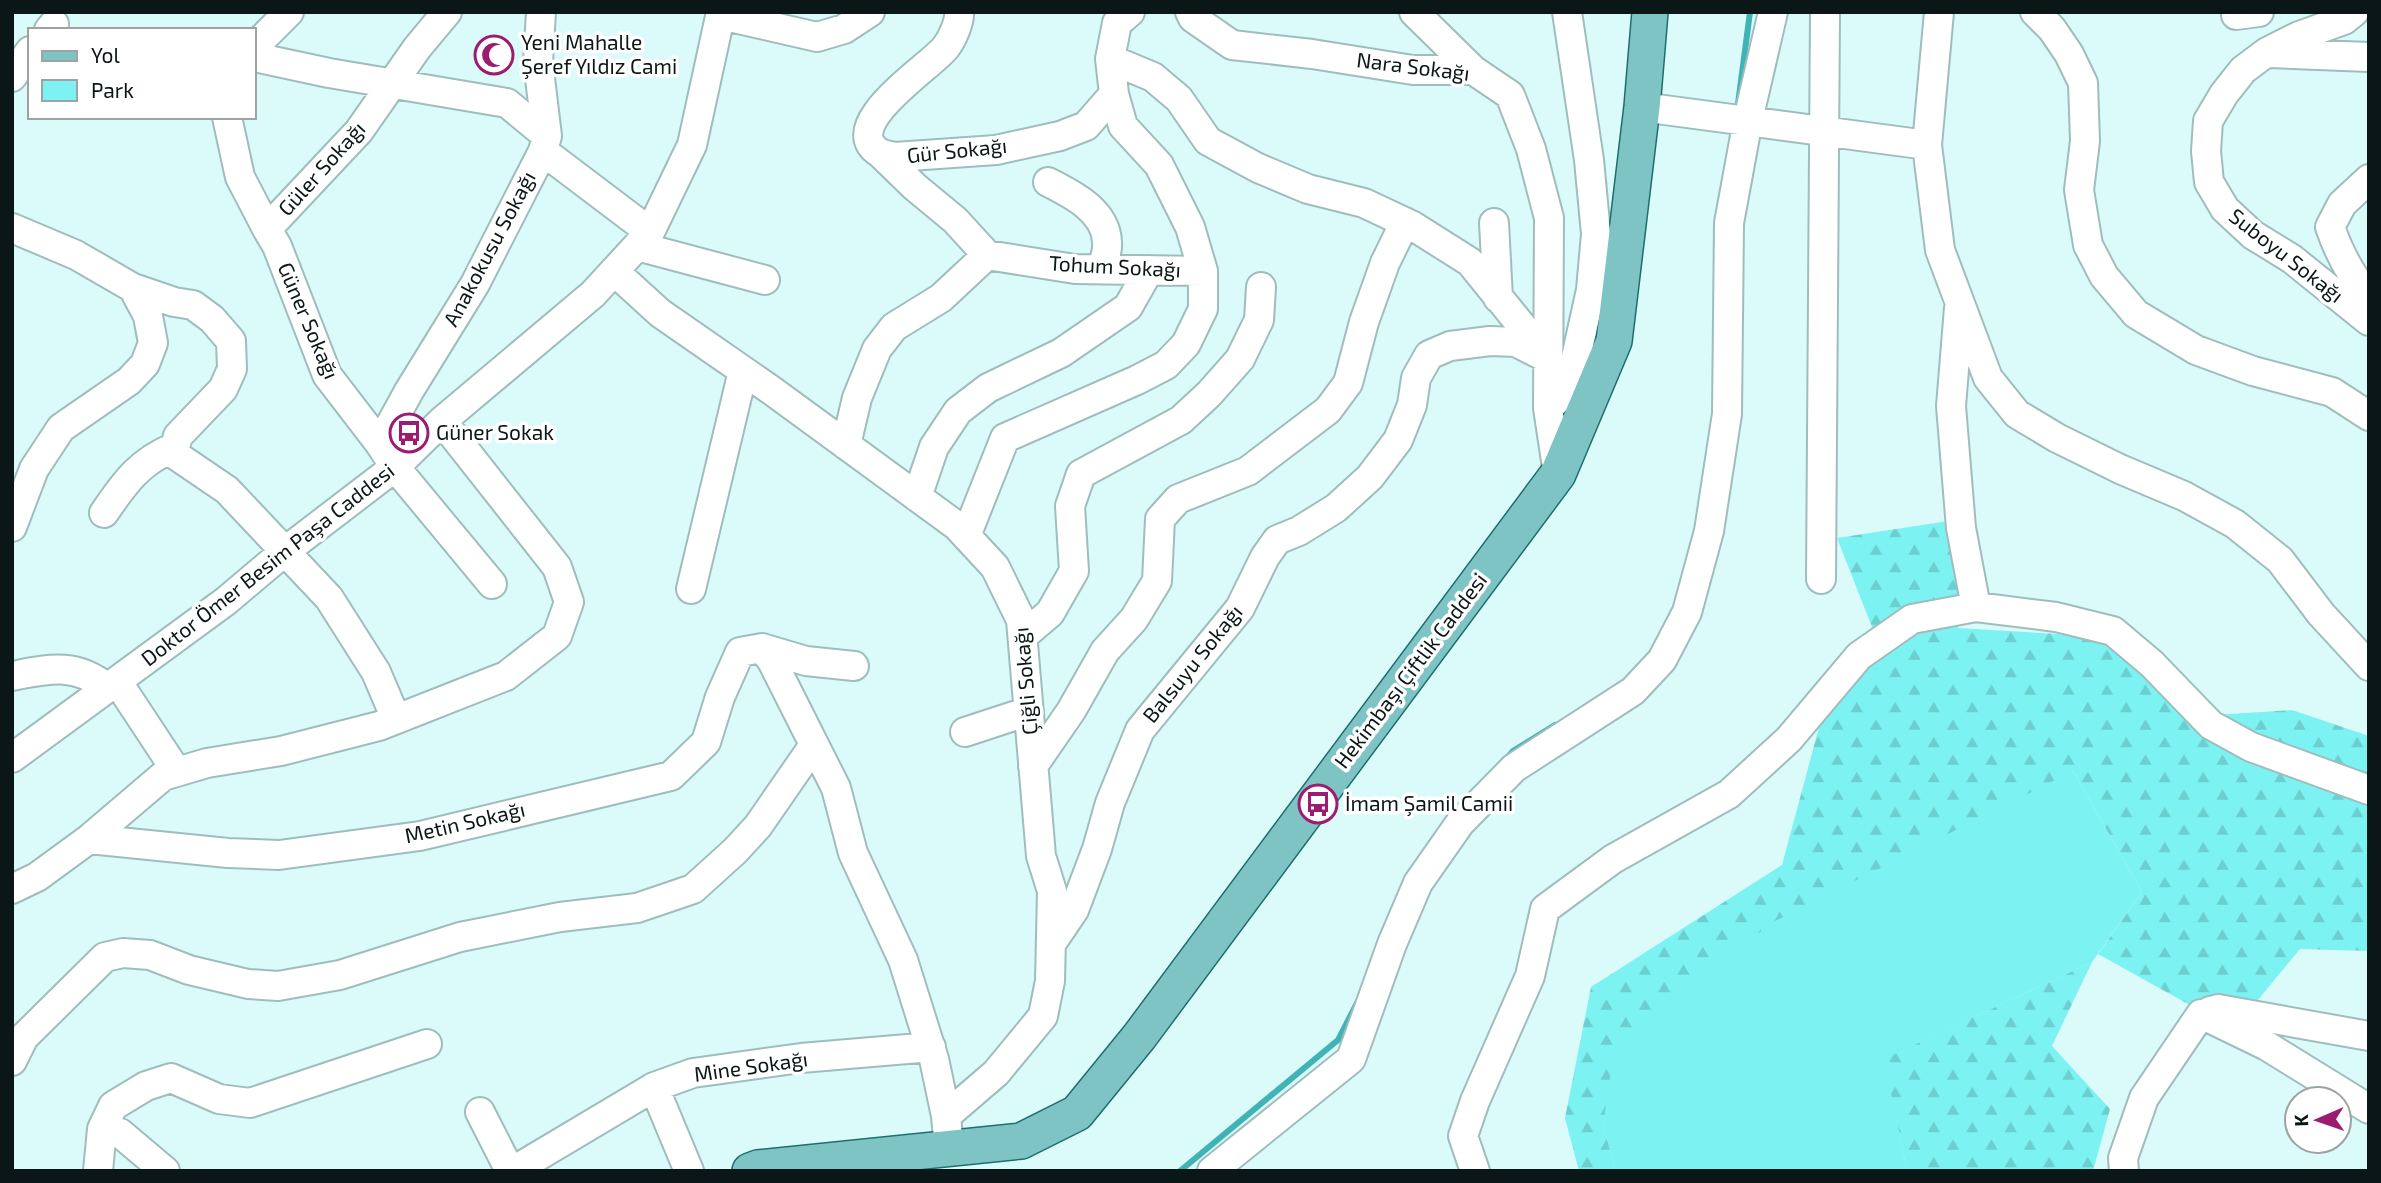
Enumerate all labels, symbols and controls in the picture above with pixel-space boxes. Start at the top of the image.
legend [28,28,256,119]
place label: Yeni Mahalle Şeref Yıldız Cami [521,29,677,80]
mosque icon: Yeni Mahalle Şeref Yıldız Cami [473,34,515,76]
text: Yol [91,42,120,67]
street label: Nara Sokağı [1355,46,1471,85]
text: Park [91,77,134,102]
street label: Güler Sokağı [272,116,370,220]
street label: Gür Sokağı [905,132,1008,167]
street label: Anakokusu Sokağı [437,167,540,330]
street label: Suboyu Sokağı [2225,202,2349,307]
street label: Tohum Sokağı [1049,250,1182,281]
street label: Güner Sokağı [274,258,345,382]
bus stop icon: Güner Sokak [388,412,430,454]
place label: Güner Sokak [436,419,554,444]
street label: Doktor Ömer Besim Paşa Caddesi [136,457,400,672]
street label: Hekimbaşı Çiftlik Caddesi [1328,567,1493,774]
street label: Balsuyu Sokağı [1137,599,1247,727]
street label: Çiğli Sokağı [1007,626,1044,736]
bus stop icon: İmam Şamil Camii [1297,783,1339,825]
place label: İmam Şamil Camii [1345,790,1513,817]
street label: Metin Sokağı [402,796,527,848]
street label: Mine Sokağı [692,1045,809,1086]
north arrow [2283,1085,2353,1155]
text: K [2289,1114,2312,1127]

